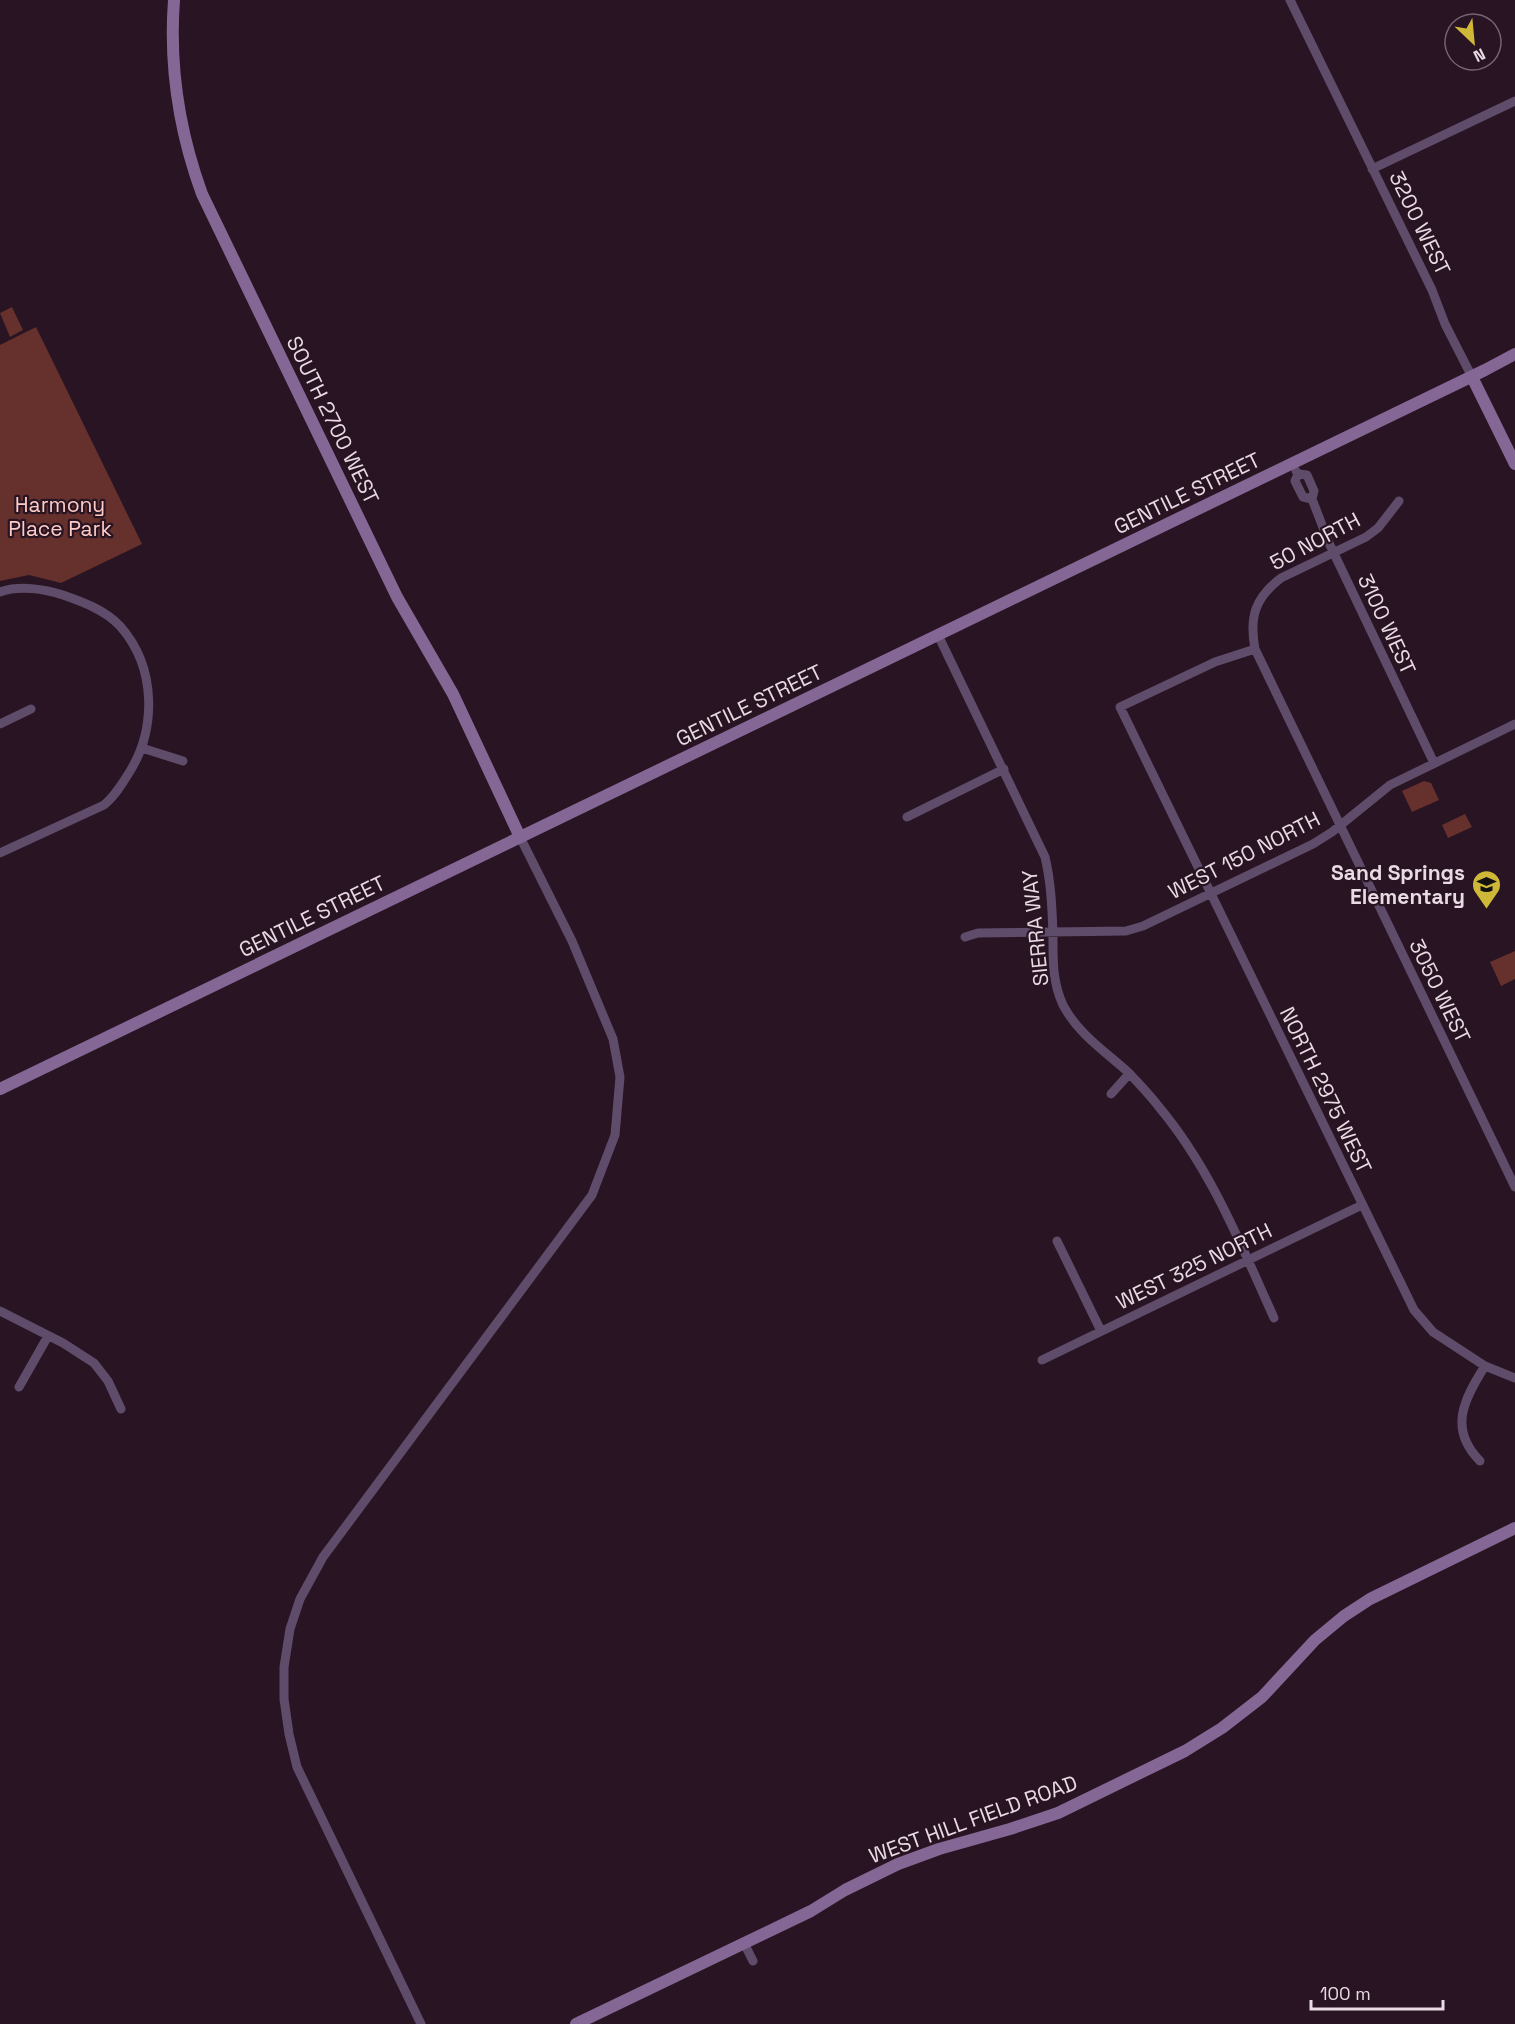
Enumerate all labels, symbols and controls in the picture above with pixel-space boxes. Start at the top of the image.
north arrow [1443,12,1503,72]
text: N [1470,43,1489,67]
street label: 3200 WEST [1383,167,1457,279]
street label: SOUTH 2700 WEST [281,332,385,508]
street label: GENTILE STREET [1109,446,1265,540]
park label: Harmony Place Park [8,491,112,542]
street label: 50 NORTH [1265,506,1365,576]
street label: 3100 WEST [1352,569,1422,679]
street label: GENTILE STREET [671,658,827,752]
street label: WEST 150 NORTH [1163,805,1325,905]
place label: Sand Springs Elementary [1331,859,1465,910]
street label: SIERRA WAY [1015,868,1055,987]
school or university icon: Sand Springs Elementary [1470,868,1502,910]
street label: GENTILE STREET [234,869,390,963]
street label: 3050 WEST [1403,935,1477,1047]
street label: NORTH 2975 WEST [1274,1002,1378,1178]
street label: WEST 325 NORTH [1112,1217,1276,1315]
street label: WEST HILL FIELD ROAD [865,1769,1081,1869]
scale bar [1311,1973,1443,2011]
text: 100 m [1320,1982,1371,2005]

